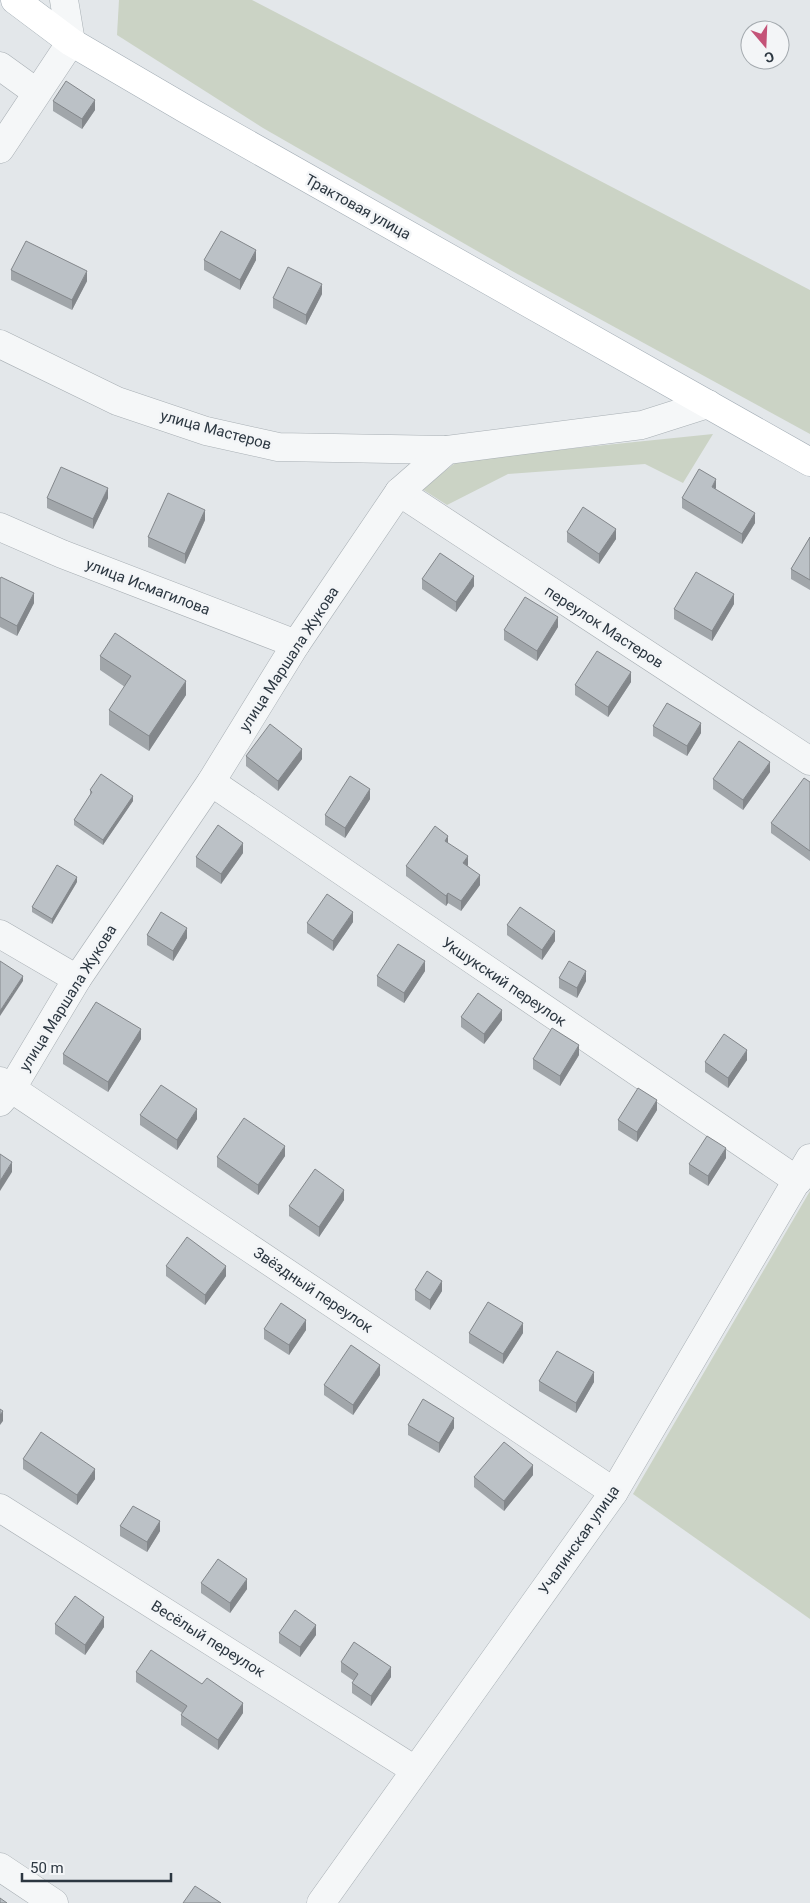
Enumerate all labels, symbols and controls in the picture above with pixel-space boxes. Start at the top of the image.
north arrow [740,20,790,70]
text: С [762,48,776,66]
street label: Трактовая улица [302,170,414,244]
street label: улица Мастеров [159,407,273,453]
street label: улица Исмагилова [83,555,213,619]
street label: переулок Мастеров [541,582,667,672]
street label: улица Маршала Жукова [235,583,343,735]
street label: улица Маршала Жукова [16,922,120,1074]
street label: Укшукский переулок [438,934,570,1030]
street label: Звёздный переулок [250,1243,376,1337]
street label: Учалинская улица [535,1482,623,1598]
street label: Весёлый переулок [148,1597,268,1681]
scale bar [22,1850,171,1882]
text: 50 m [30,1859,64,1877]

